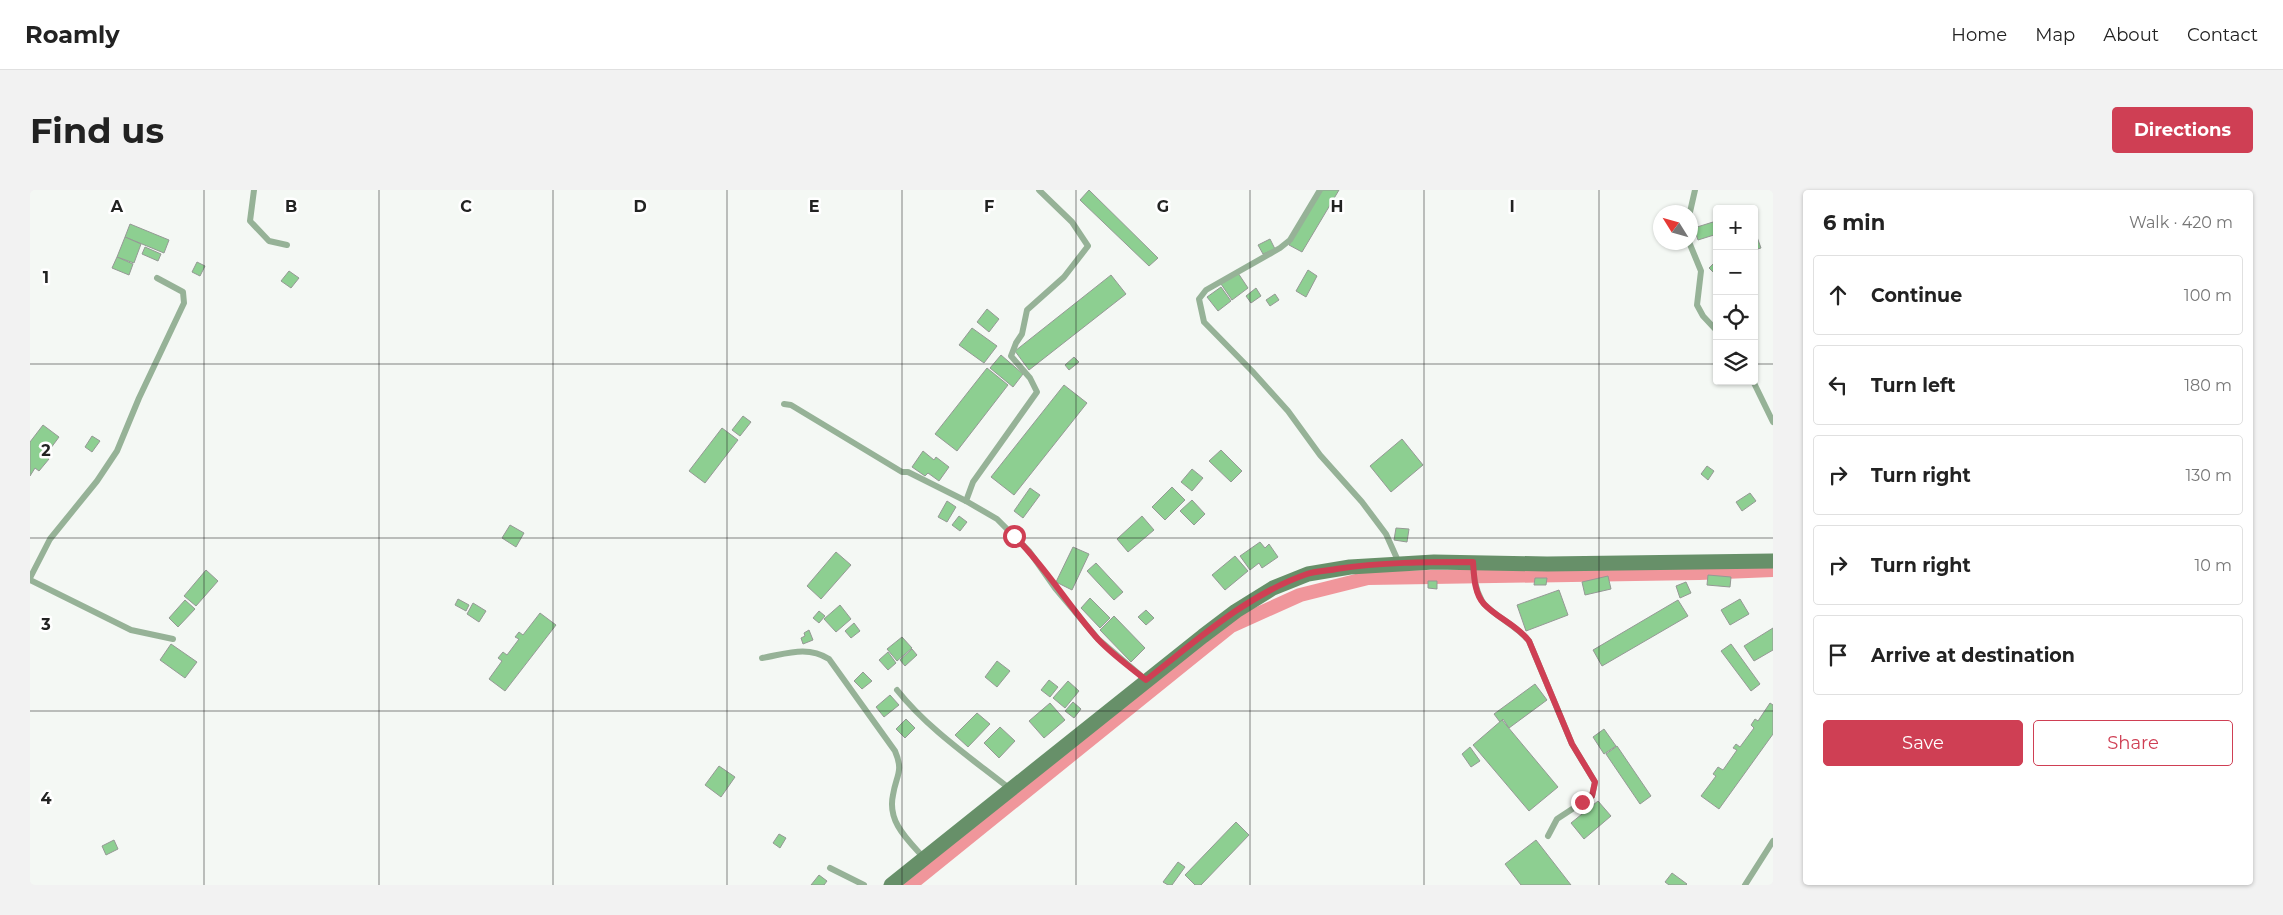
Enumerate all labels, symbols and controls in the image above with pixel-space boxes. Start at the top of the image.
text: Roamly [25,20,120,49]
text: Home [1951,24,2007,46]
text: Map [2035,24,2075,46]
text: About [2103,24,2159,46]
text: Contact [2187,24,2258,46]
button: Directions [2112,107,2253,153]
text: Find us [30,109,164,152]
text: A [110,197,124,216]
text: B [285,197,297,216]
text: C [460,197,472,216]
text: D [633,197,647,216]
text: E [809,197,819,216]
text: F [984,197,994,216]
text: G [1157,197,1169,216]
text: H [1331,197,1343,216]
text: I [1509,197,1515,216]
north arrow [1653,205,1698,250]
map controls [1713,205,1758,385]
button: + [1713,205,1758,250]
text: 6 min [1823,210,1885,235]
text: Walk · 420 m [2129,213,2233,232]
button: − [1713,250,1758,295]
text: 1 [43,268,49,287]
icon: ahead [1824,281,1852,309]
text: Continue [1871,284,1962,307]
text: 100 m [2184,286,2232,305]
button: locate [1713,295,1758,340]
button: layers [1713,340,1758,385]
icon: left [1824,371,1852,399]
text: Turn left [1871,374,1956,397]
text: 180 m [2184,376,2232,395]
text: 2 [41,441,51,460]
icon: right [1824,461,1852,489]
text: Turn right [1871,464,1971,487]
text: 130 m [2185,466,2232,485]
route start [1003,525,1026,548]
icon: right [1824,551,1852,579]
text: Turn right [1871,554,1971,577]
text: 10 m [2194,556,2232,575]
text: 3 [40,615,51,634]
icon: arrive [1824,641,1852,669]
text: Arrive at destination [1871,644,2075,667]
button: Save [1823,720,2023,766]
button: Share [2033,720,2233,766]
text: 4 [40,789,52,808]
route end [1571,791,1594,814]

